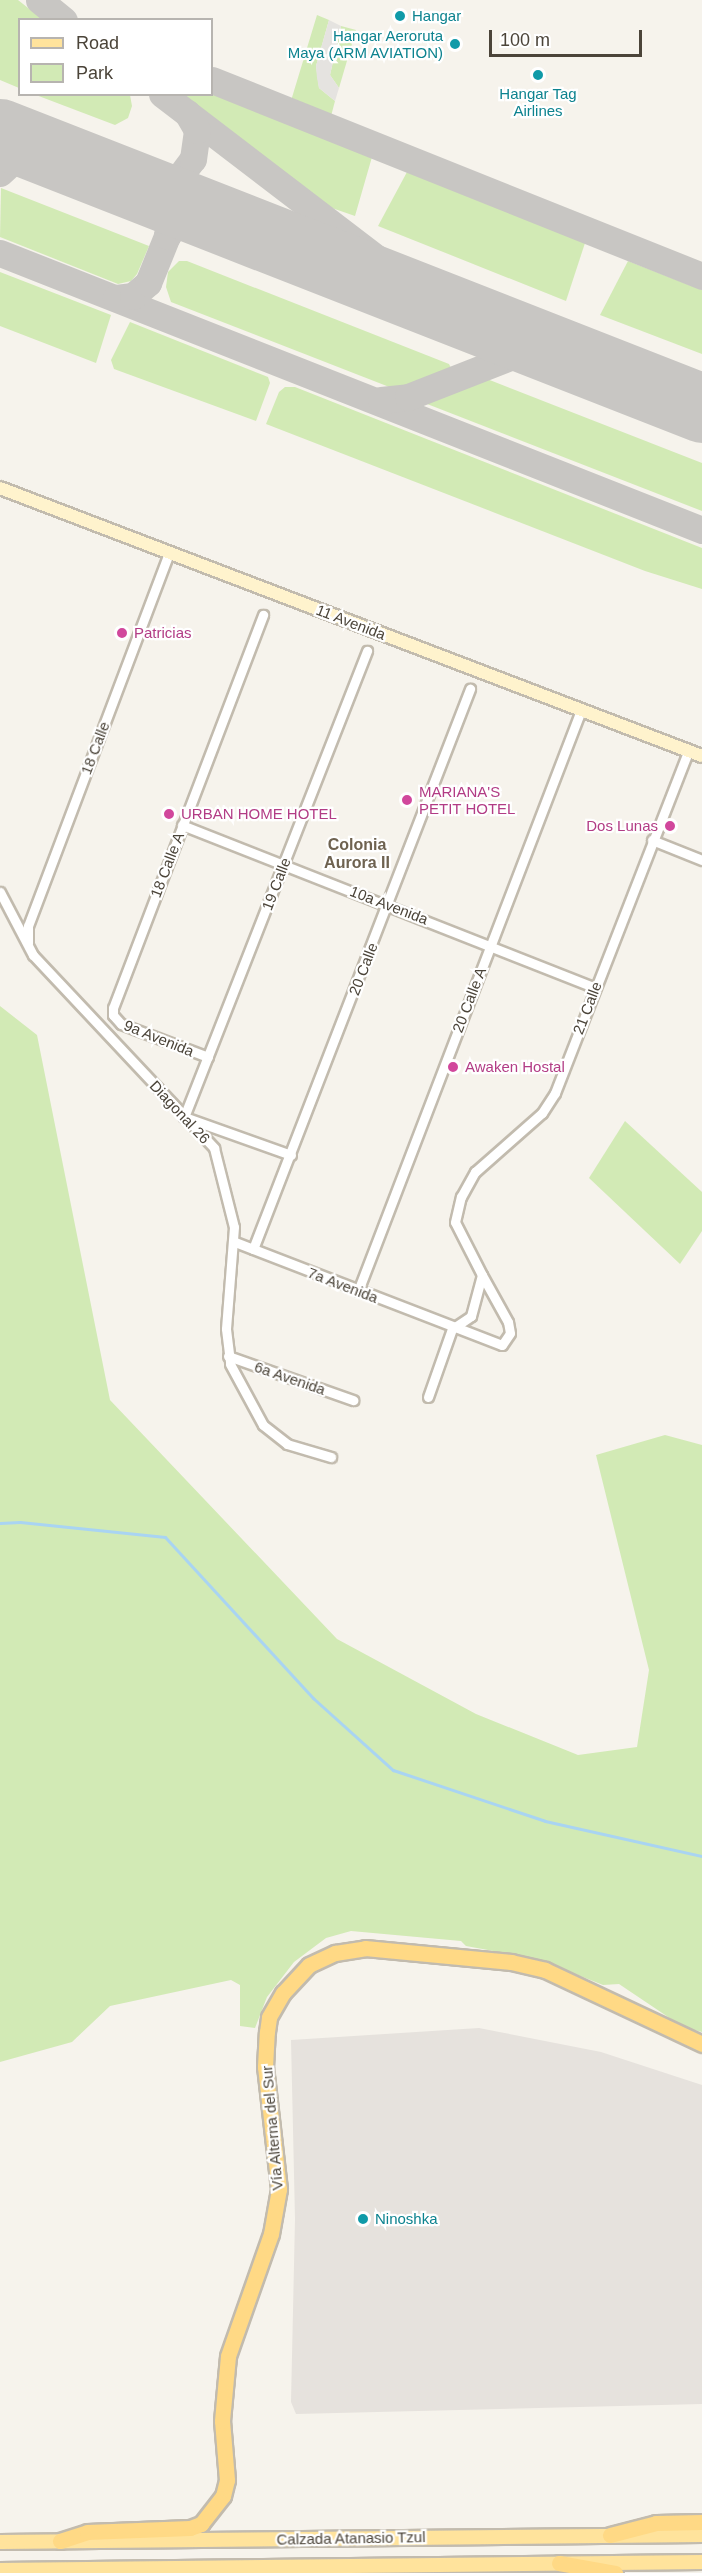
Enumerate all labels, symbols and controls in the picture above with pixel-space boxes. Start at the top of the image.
place label: Hangar [412,7,461,25]
marker: Hangar [393,9,407,23]
legend [18,18,213,96]
scale bar [492,18,645,56]
place label: Hangar Aeroruta Maya (ARM AVIATION) [287,26,443,61]
text: 100 m [500,30,550,50]
text: Road [76,33,119,53]
marker: Hangar Aeroruta Maya (ARM AVIATION) [448,37,462,51]
text: Park [76,63,113,83]
marker: Hangar Tag Airlines [531,68,545,82]
place label: Hangar Tag Airlines [499,84,577,119]
street label: 11 Avenida [313,600,389,644]
place label: Patricias [134,624,192,642]
marker: Patricias [115,626,129,640]
street label: 18 Calle [77,719,113,777]
place label: MARIANA'S PETIT HOTEL [419,782,516,817]
marker: MARIANA'S PETIT HOTEL [400,793,414,807]
place label: URBAN HOME HOTEL [181,805,337,823]
marker: URBAN HOME HOTEL [162,807,176,821]
place label: Dos Lunas [586,817,658,835]
marker: Dos Lunas [663,819,677,833]
street label: 18 Calle A [146,829,188,901]
district label: Colonia Aurora II [324,835,390,873]
street label: 19 Calle [258,855,294,913]
street label: 10a Avenida [347,882,431,928]
street label: 20 Calle [345,940,381,998]
street label: 20 Calle A [448,964,490,1036]
street label: 21 Calle [569,979,605,1037]
street label: 9a Avenida [121,1016,197,1060]
place label: Awaken Hostal [465,1058,565,1076]
marker: Awaken Hostal [446,1060,460,1074]
street label: Diagonal 26 [146,1077,214,1147]
street label: 7a Avenida [305,1263,381,1307]
street label: 6a Avenida [252,1357,328,1399]
street label: Vía Alterna del Sur [258,2065,286,2191]
place label: Ninoshka [375,2210,438,2228]
marker: Ninoshka [356,2212,370,2226]
street label: Calzada Atanasio Tzul [276,2528,426,2548]

